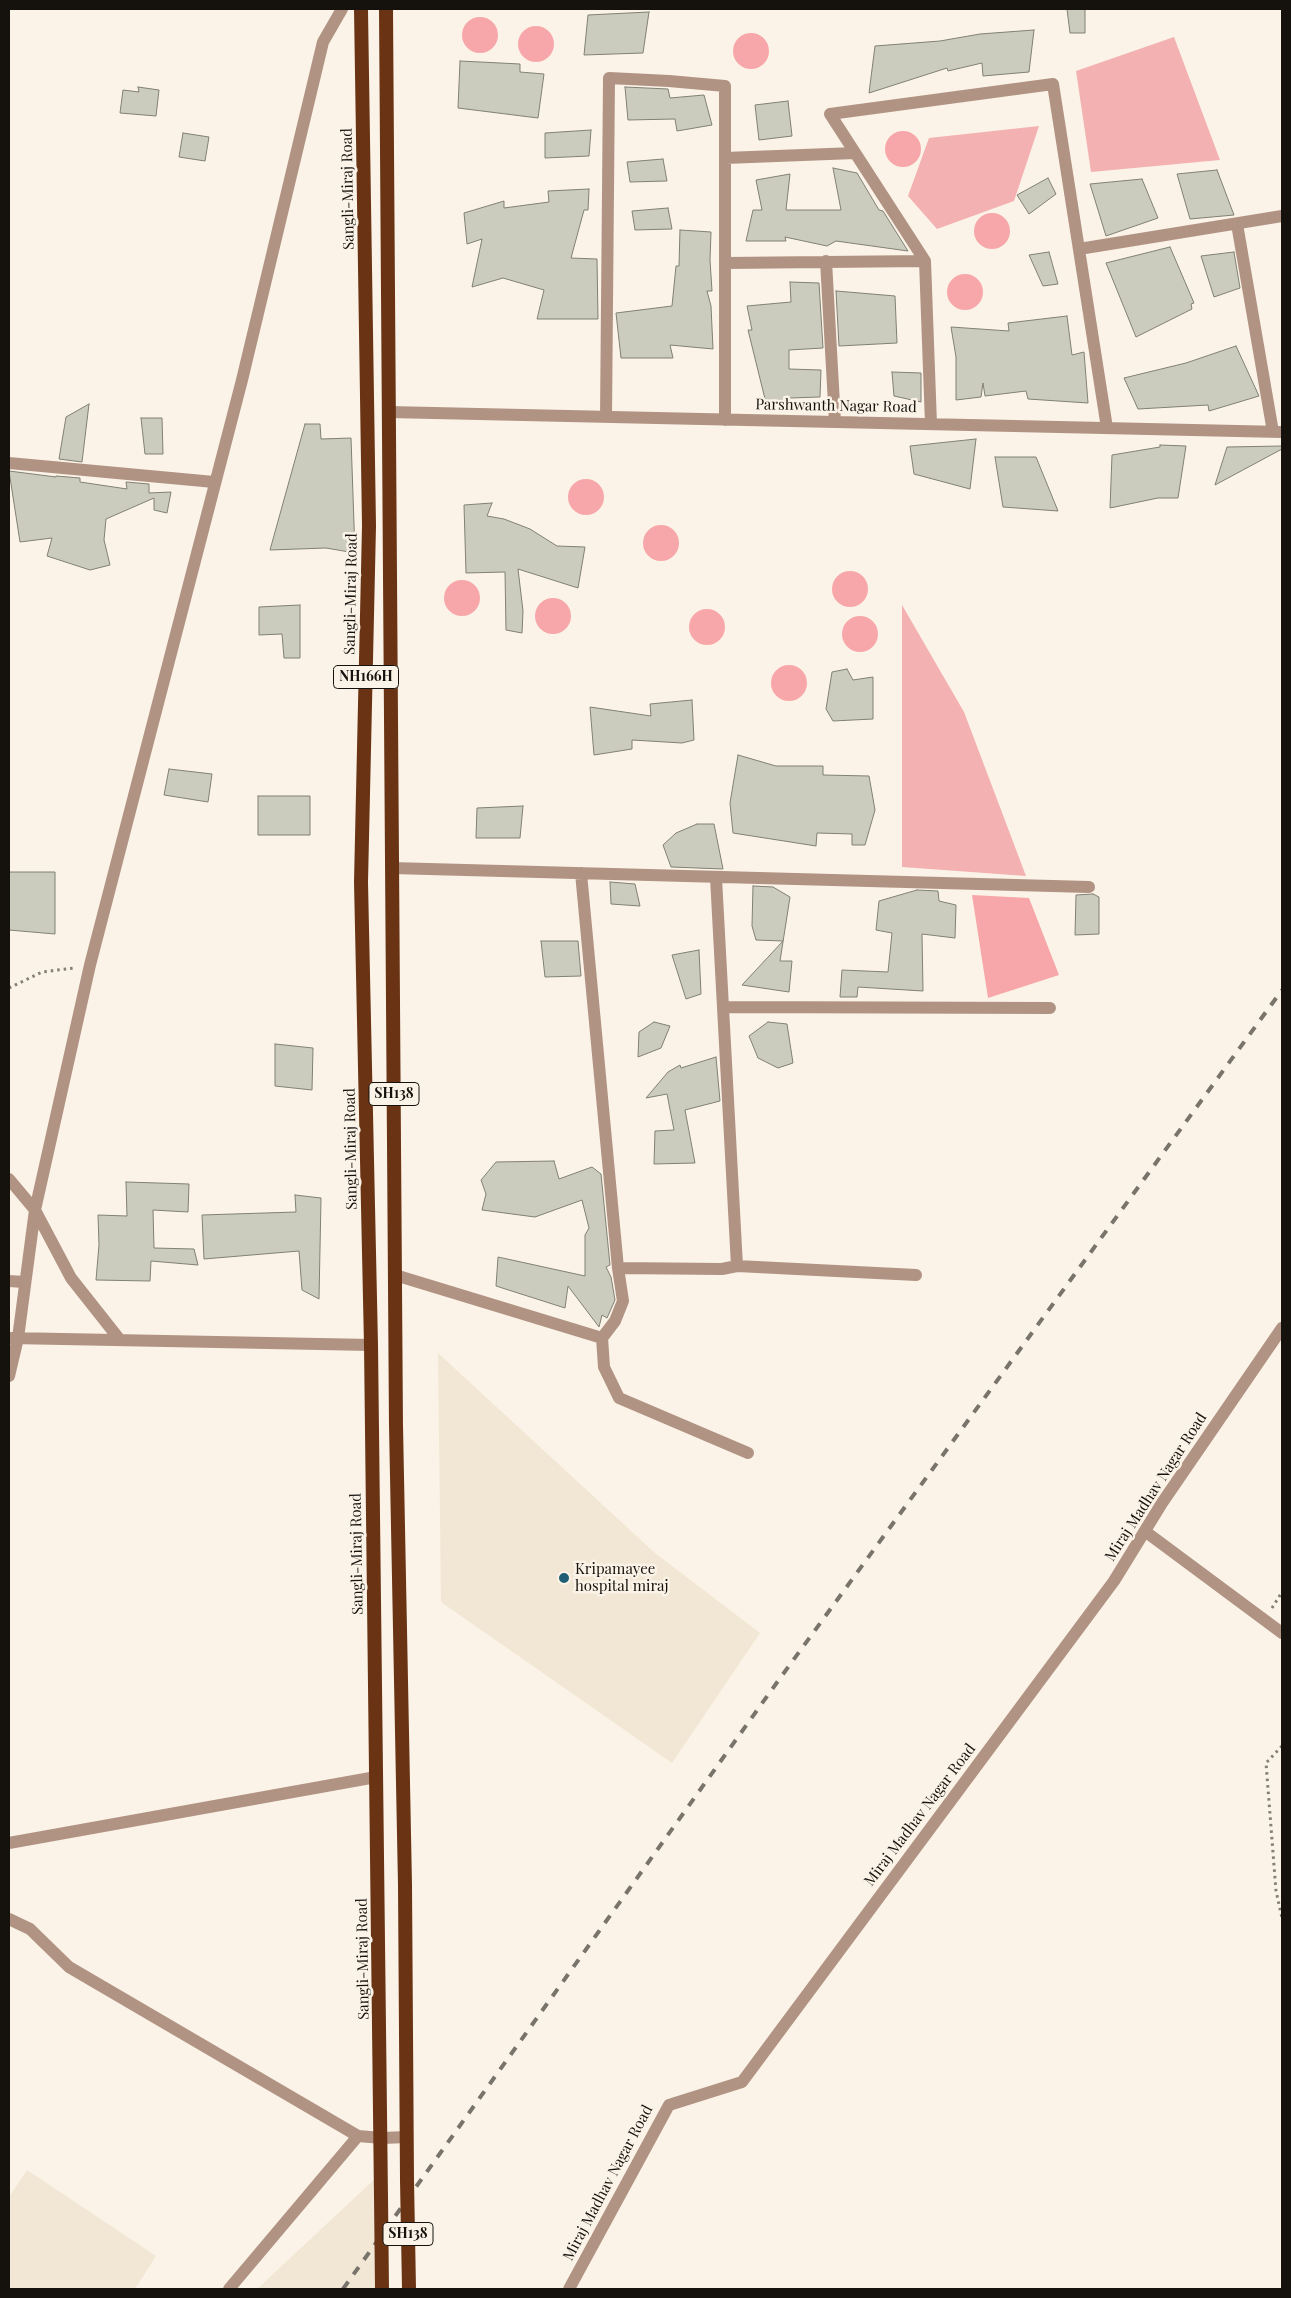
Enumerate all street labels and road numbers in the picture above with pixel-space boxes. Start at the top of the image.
street label: Sangli-Miraj Road [338,128,358,250]
street label: Parshwanth Nagar Road [755,396,917,416]
street label: Sangli-Miraj Road [341,533,361,655]
road number: NH166H [334,666,398,689]
road number: SH138 [369,1082,419,1106]
street label: Sangli-Miraj Road [341,1088,361,1210]
street label: Miraj Madhav Nagar Road [1101,1409,1211,1565]
street label: Sangli-Miraj Road [347,1493,367,1615]
street label: Miraj Madhav Nagar Road [861,1740,979,1890]
street label: Sangli-Miraj Road [353,1898,373,2020]
street label: Miraj Madhav Nagar Road [559,2102,657,2264]
road number: SH138 [383,2222,433,2246]

